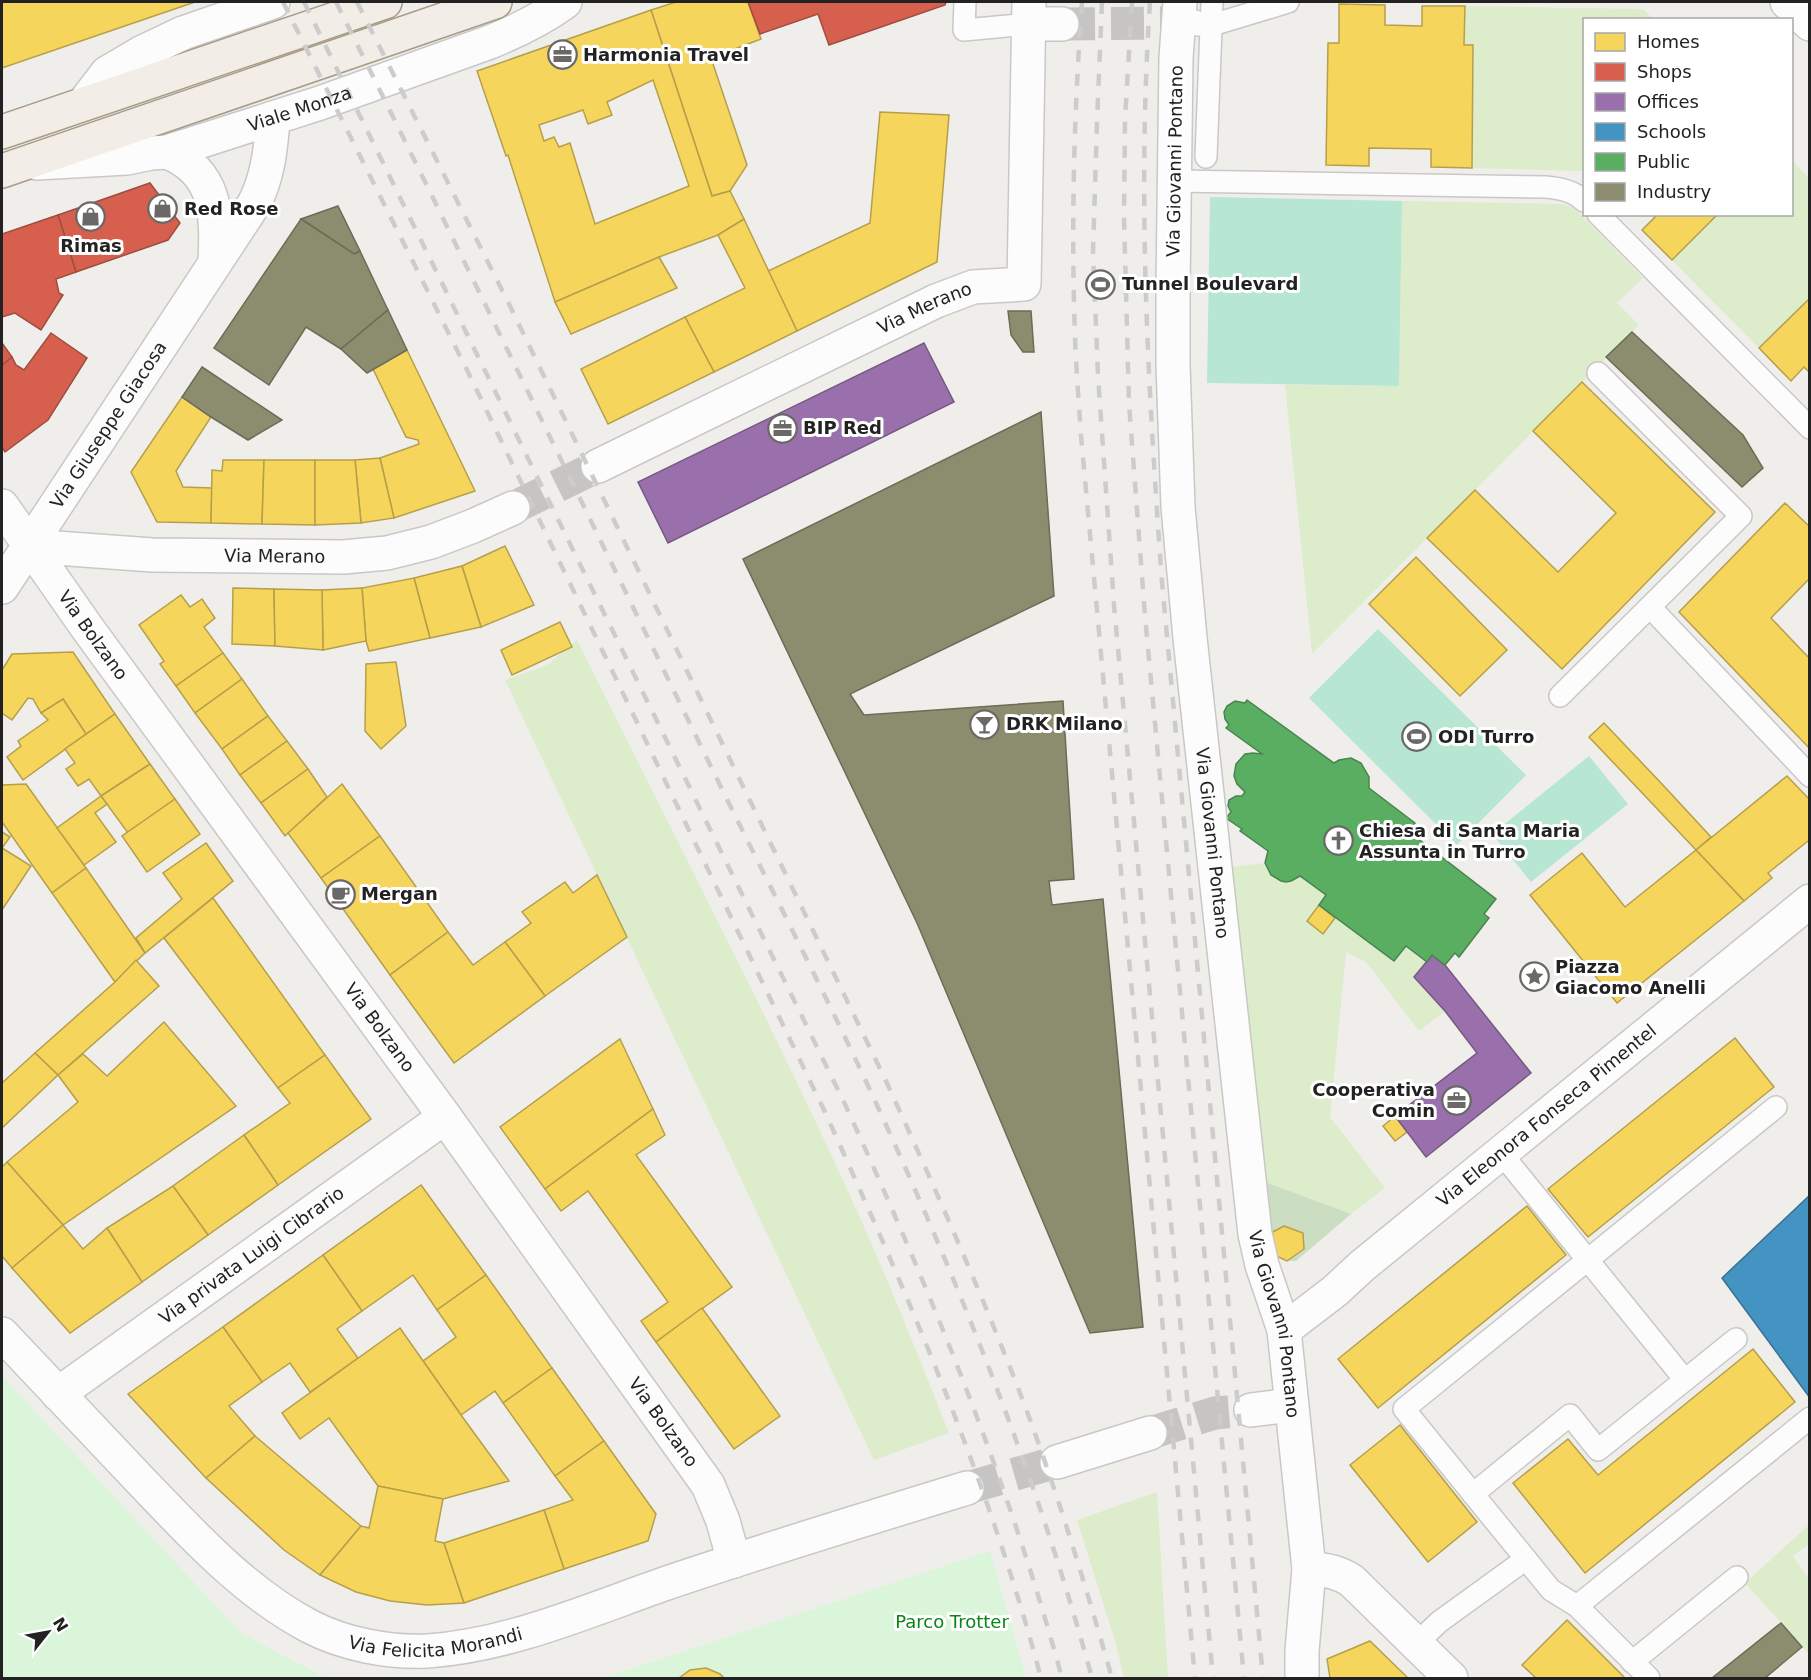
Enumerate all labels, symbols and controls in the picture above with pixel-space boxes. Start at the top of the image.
legend [1583,18,1793,216]
text: Homes [1637,31,1700,52]
office icon: Harmonia Travel [546,39,578,71]
place label: Harmonia Travel [583,44,749,65]
text: Shops [1637,61,1692,82]
street label: Via Giovanni Pontano [1162,65,1187,257]
street label: Viale Monza [245,82,354,136]
text: Offices [1637,91,1699,112]
text: Schools [1637,121,1706,142]
text: Public [1637,151,1690,172]
text: Industry [1637,181,1711,202]
shop icon: Red Rose [147,193,179,225]
place label: Red Rose [184,198,278,219]
shop icon: Rimas [75,201,107,233]
place label: Rimas [60,235,122,256]
sports icon: Tunnel Boulevard [1085,268,1117,300]
place label: Tunnel Boulevard [1122,273,1298,294]
street label: Via Merano [874,277,975,338]
street label: Via Giuseppe Giacosa [46,337,171,512]
office icon: BIP Red [766,412,798,444]
place label: BIP Red [803,417,882,438]
street label: Via Merano [224,545,325,567]
street label: Via Bolzano [54,586,133,684]
bar icon: DRK Milano [969,708,1001,740]
place label: DRK Milano [1006,713,1123,734]
sports icon: ODI Turro [1401,721,1433,753]
place label: ODI Turro [1438,726,1534,747]
street label: Via Giovanni Pontano [1192,746,1234,940]
place label: Chiesa di Santa Maria Assunta in Turro [1359,820,1580,862]
church icon: Chiesa di Santa Maria Assunta in Turro [1322,825,1354,857]
cafe icon: Mergan [324,878,356,910]
place label: Mergan [361,883,438,904]
place label: Piazza Giacomo Anelli [1555,956,1706,998]
place icon: Piazza Giacomo Anelli [1518,961,1550,993]
street label: Via Bolzano [341,979,420,1076]
street label: Via Eleonora Fonseca Pimentel [1432,1020,1660,1211]
place label: Cooperativa Comin [1312,1079,1435,1121]
office icon: Cooperativa Comin [1440,1084,1472,1116]
street label: Via privata Luigi Cibrario [155,1182,348,1328]
street label: Via Giovanni Pontano [1244,1228,1304,1419]
street label: Via Bolzano [625,1373,703,1471]
north arrow [18,1602,78,1662]
park label: Parco Trotter [895,1611,1009,1632]
text: N [49,1614,72,1635]
street label: Via Felicita Morandi [346,1623,525,1661]

